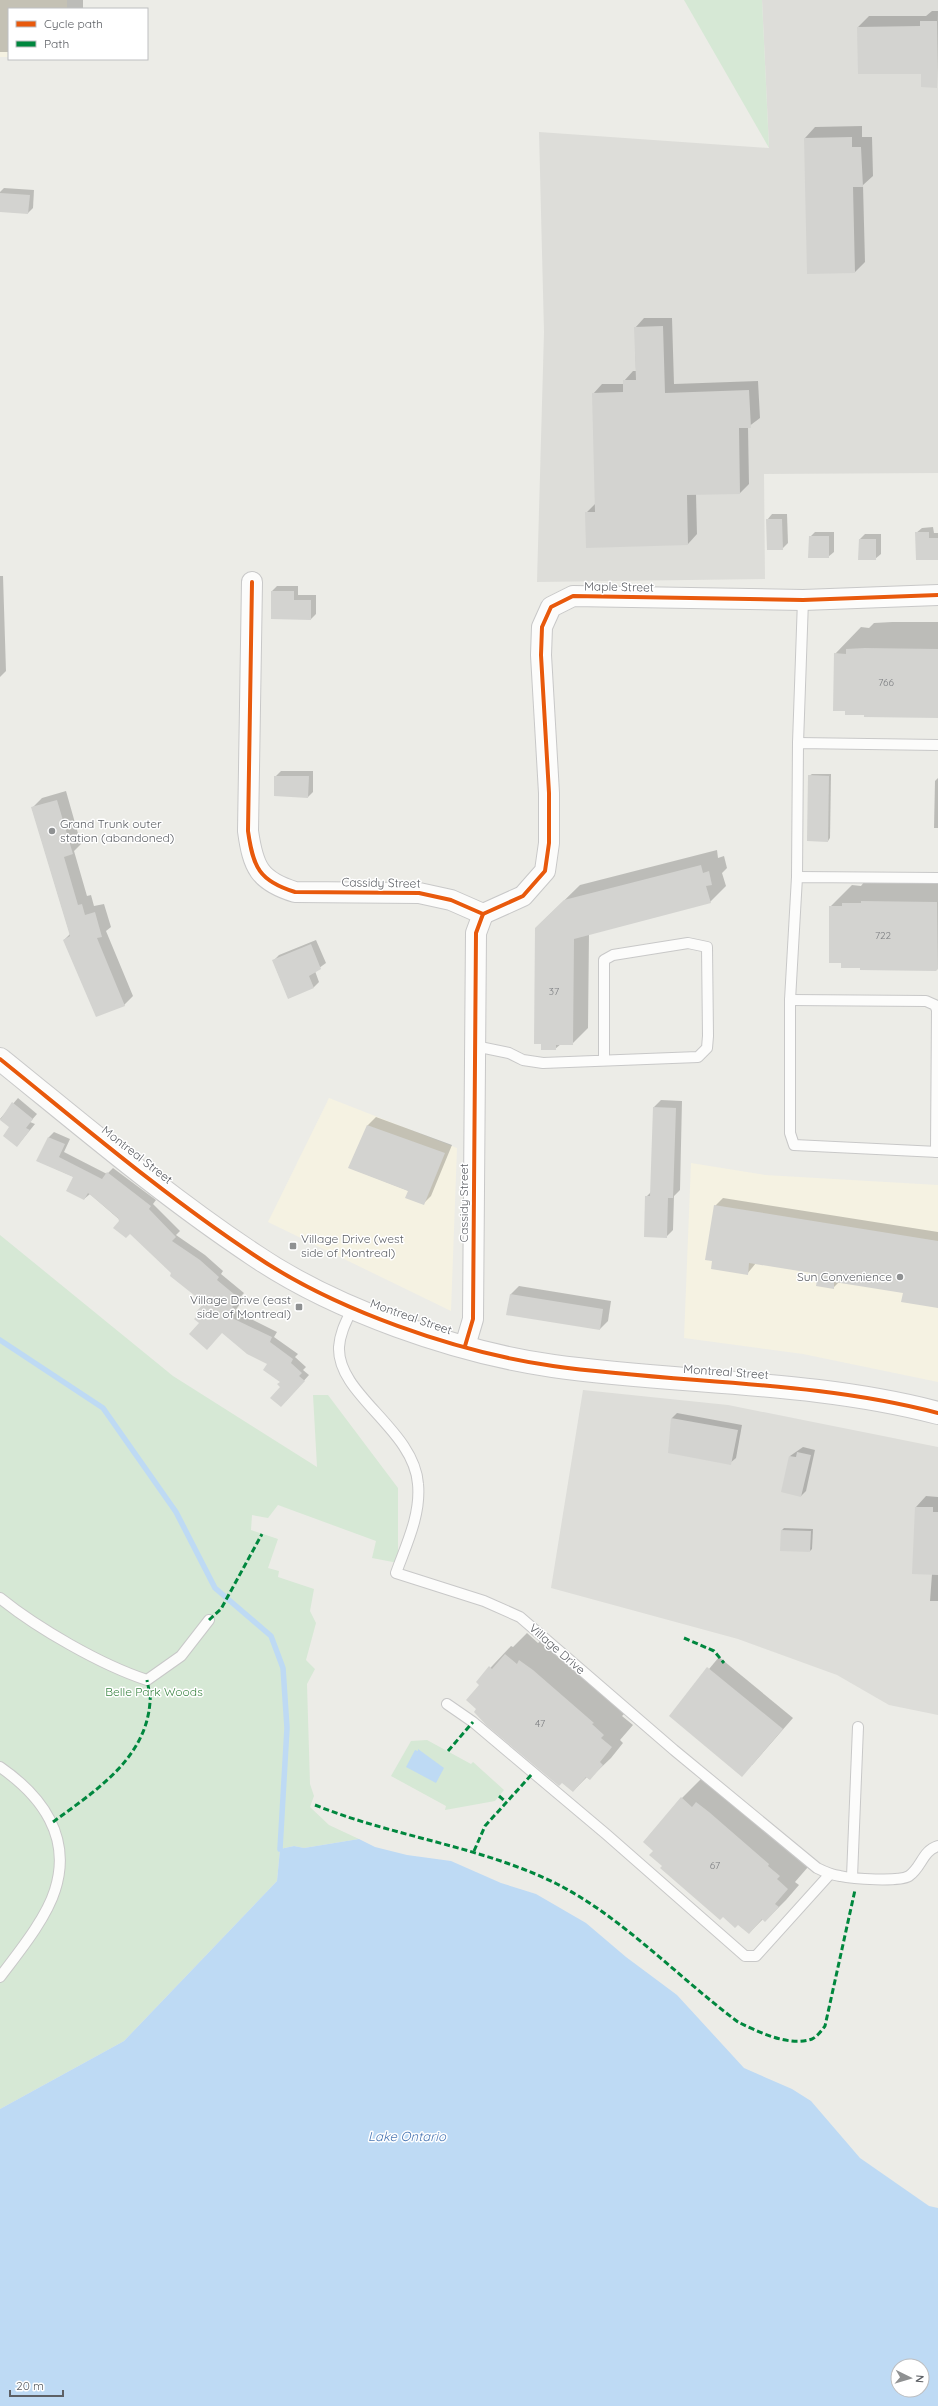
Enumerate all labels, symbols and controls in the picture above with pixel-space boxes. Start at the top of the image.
legend [8,8,148,60]
text: Cycle path [44,16,103,31]
text: Path [44,36,69,51]
street label: Maple Street [584,578,654,595]
house number: 766 [878,676,894,689]
place label: Grand Trunk outer station (abandoned) [60,816,174,845]
marker: Grand Trunk outer station (abandoned) [47,826,57,836]
street label: Cassidy Street [341,874,421,891]
house number: 722 [875,929,892,942]
house number: 37 [549,985,559,998]
street label: Montreal Street [99,1122,176,1187]
street label: Cassidy Street [456,1163,471,1243]
place label: Village Drive (west side of Montreal) [301,1231,404,1260]
marker: Village Drive (west side of Montreal) [288,1241,298,1251]
place label: Sun Convenience [797,1269,892,1284]
marker: Sun Convenience [895,1272,905,1282]
place label: Village Drive (east side of Montreal) [190,1292,291,1321]
street label: Montreal Street [368,1296,454,1338]
marker: Village Drive (east side of Montreal) [294,1302,304,1312]
street label: Montreal Street [683,1361,769,1382]
street label: Village Drive [526,1620,589,1677]
park label: Belle Park Woods [105,1684,203,1699]
house number: 47 [535,1717,545,1730]
house number: 67 [710,1859,720,1872]
water label: Lake Ontario [368,2128,447,2144]
north arrow [890,2358,930,2398]
scale bar [10,2372,63,2398]
text: N [913,2374,927,2384]
text: 20 m [16,2378,44,2393]

